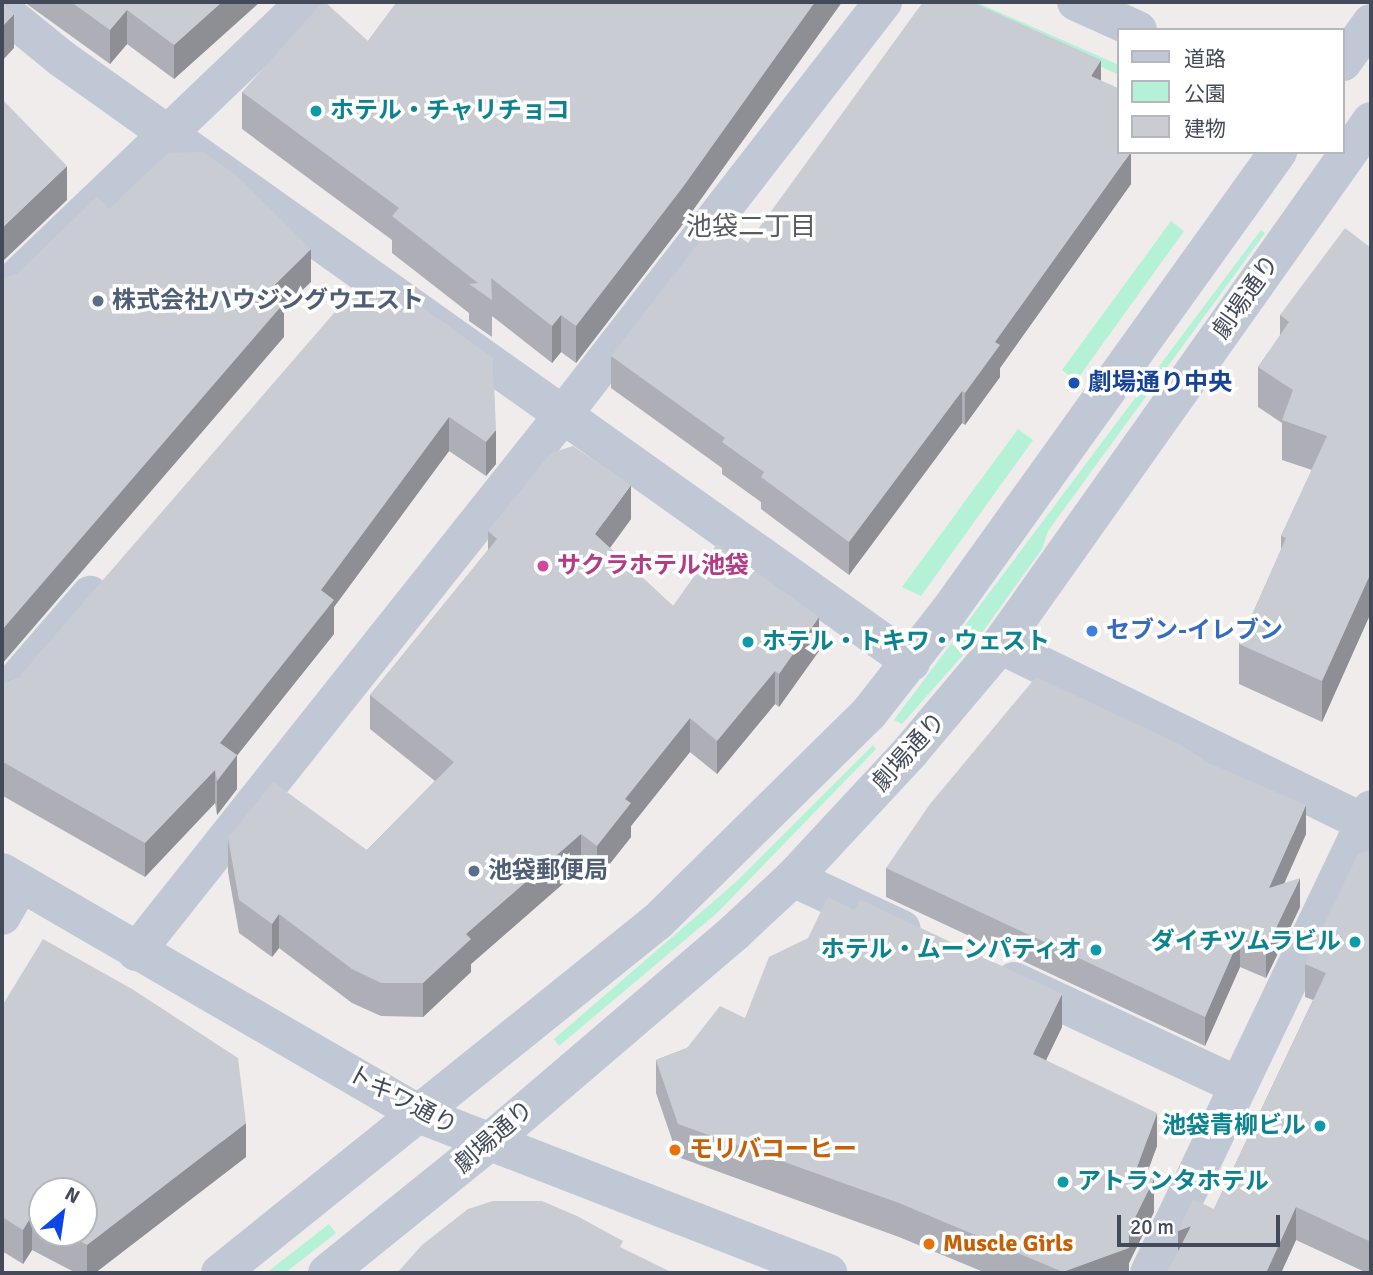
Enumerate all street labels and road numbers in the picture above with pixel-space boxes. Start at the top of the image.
street label: 劇場通り [1207,249,1285,345]
street label: 劇場通り [866,707,952,797]
street label: トキワ通り [342,1059,462,1141]
street label: 劇場通り [448,1095,540,1179]

